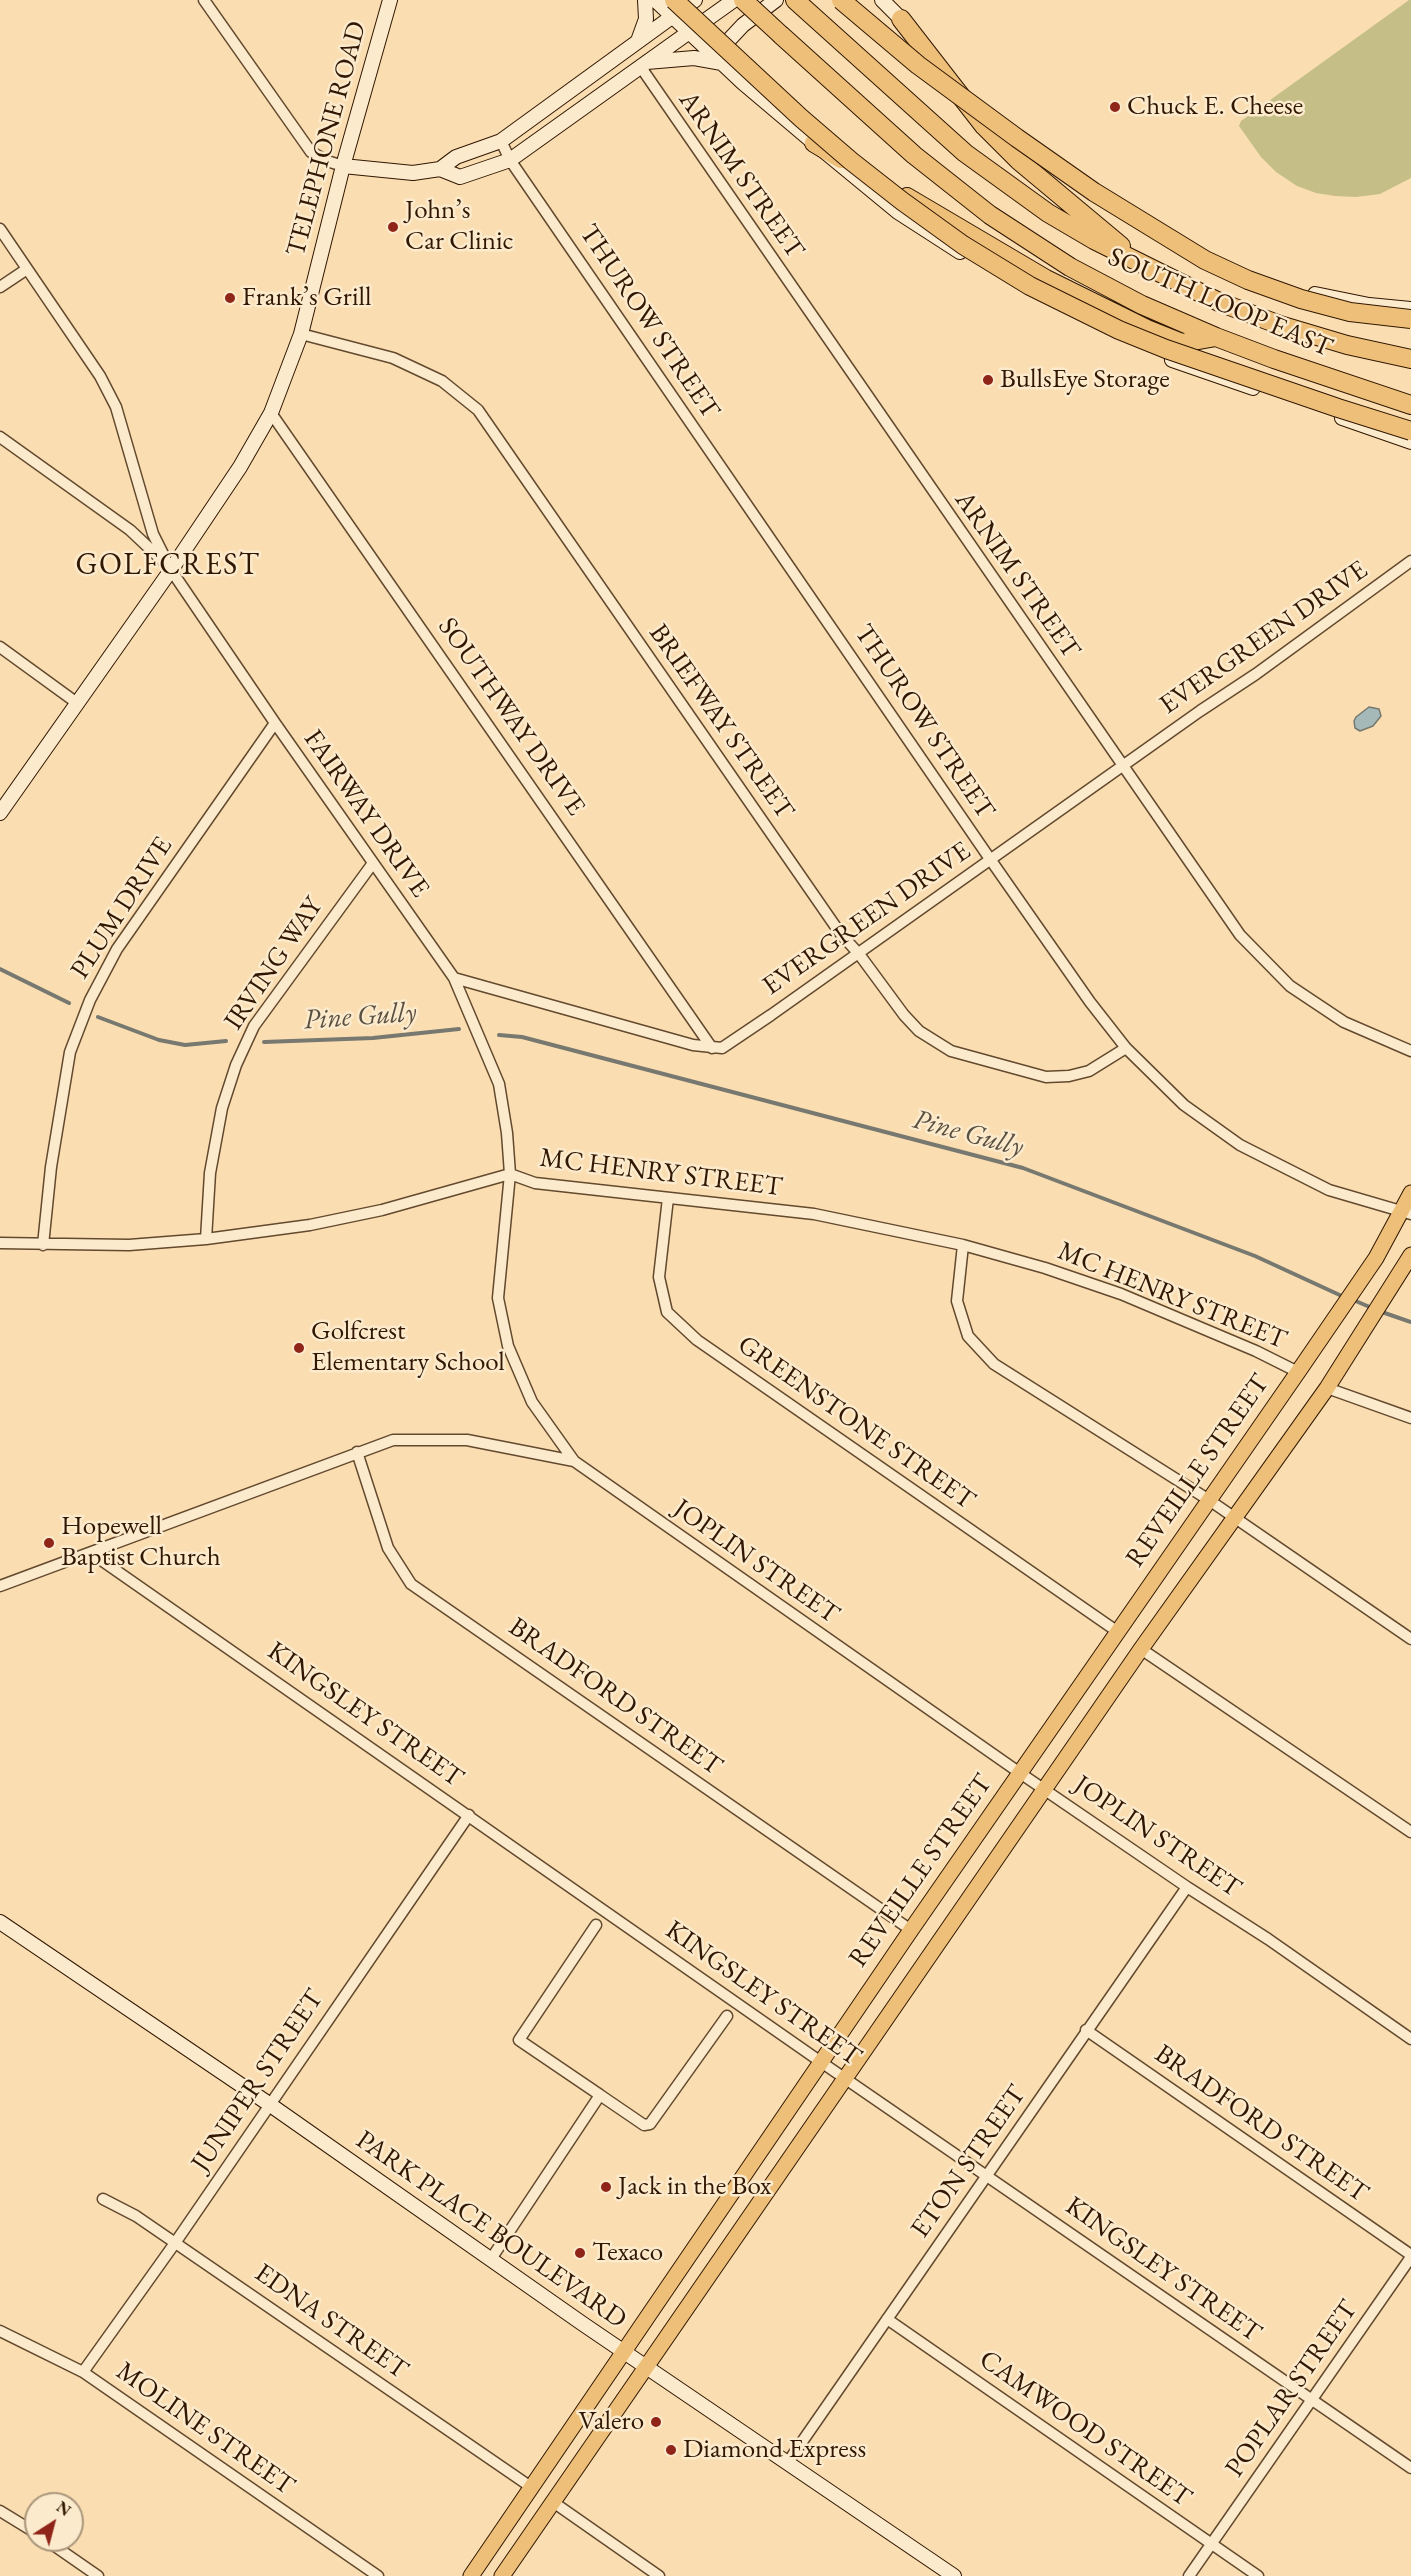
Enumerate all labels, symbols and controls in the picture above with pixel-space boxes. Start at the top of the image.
street label: TELEPHONE ROAD [280,18,374,260]
street label: ARNIM STREET [671,85,811,265]
place label: Chuck E. Cheese [1127,91,1303,123]
marker: Chuck E. Cheese [1108,100,1122,114]
place label: John’s Car Clinic [405,195,513,258]
street label: THUROW STREET [572,219,726,425]
marker: John’s Car Clinic [386,220,400,234]
street label: SOUTH LOOP EAST [1103,241,1337,365]
place label: Frank’s Grill [242,282,371,314]
marker: Frank’s Grill [223,291,237,305]
place label: BullsEye Storage [1000,364,1170,396]
marker: BullsEye Storage [981,373,995,387]
street label: ARNIM STREET [947,485,1087,665]
district label: GOLFCREST [76,548,260,584]
street label: EVERGREEN DRIVE [1154,554,1374,722]
street label: SOUTHWAY DRIVE [431,612,591,822]
street label: BRIEFWAY STREET [642,618,800,826]
street label: THUROW STREET [847,619,1001,825]
street label: FAIRWAY DRIVE [296,724,436,904]
street label: PLUM DRIVE [64,831,180,985]
street label: EVERGREEN DRIVE [757,835,977,1003]
street label: IRVING WAY [218,892,330,1036]
water label: Pine Gully [302,996,418,1038]
water label: Pine Gully [909,1103,1027,1165]
street label: MC HENRY STREET [538,1142,784,1204]
street label: MC HENRY STREET [1053,1235,1291,1357]
place label: Golfcrest Elementary School [311,1316,505,1379]
street label: GREENSTONE STREET [731,1329,981,1517]
marker: Golfcrest Elementary School [292,1341,306,1355]
street label: REVEILLE STREET [1119,1368,1277,1574]
street label: JOPLIN STREET [667,1493,845,1631]
place label: Hopewell Baptist Church [61,1511,221,1574]
marker: Hopewell Baptist Church [42,1536,56,1550]
street label: BRADFORD STREET [502,1611,728,1783]
street label: KINGSLEY STREET [261,1635,469,1795]
street label: REVEILLE STREET [842,1768,1000,1974]
street label: JOPLIN STREET [1067,1769,1247,1905]
street label: KINGSLEY STREET [659,1914,867,2074]
street label: JUNIPER STREET [185,1984,331,2178]
street label: BRADFORD STREET [1148,2038,1374,2210]
street label: ETON STREET [905,2080,1033,2244]
street label: PARK PLACE BOULEVARD [349,2124,633,2336]
place label: Jack in the Box [618,2171,771,2203]
marker: Jack in the Box [599,2180,613,2194]
street label: KINGSLEY STREET [1059,2190,1267,2350]
place label: Texaco [592,2237,663,2269]
marker: Texaco [573,2246,587,2260]
street label: EDNA STREET [248,2257,414,2387]
street label: POPLAR STREET [1219,2295,1365,2483]
street label: CAMWOOD STREET [973,2344,1197,2514]
street label: MOLINE STREET [110,2355,300,2503]
place label: Valero [578,2406,644,2438]
marker: Valero [649,2415,663,2429]
place label: Diamond Express [683,2434,866,2466]
marker: Diamond Express [664,2443,678,2457]
north arrow [24,2492,84,2552]
text: N [52,2496,75,2521]

